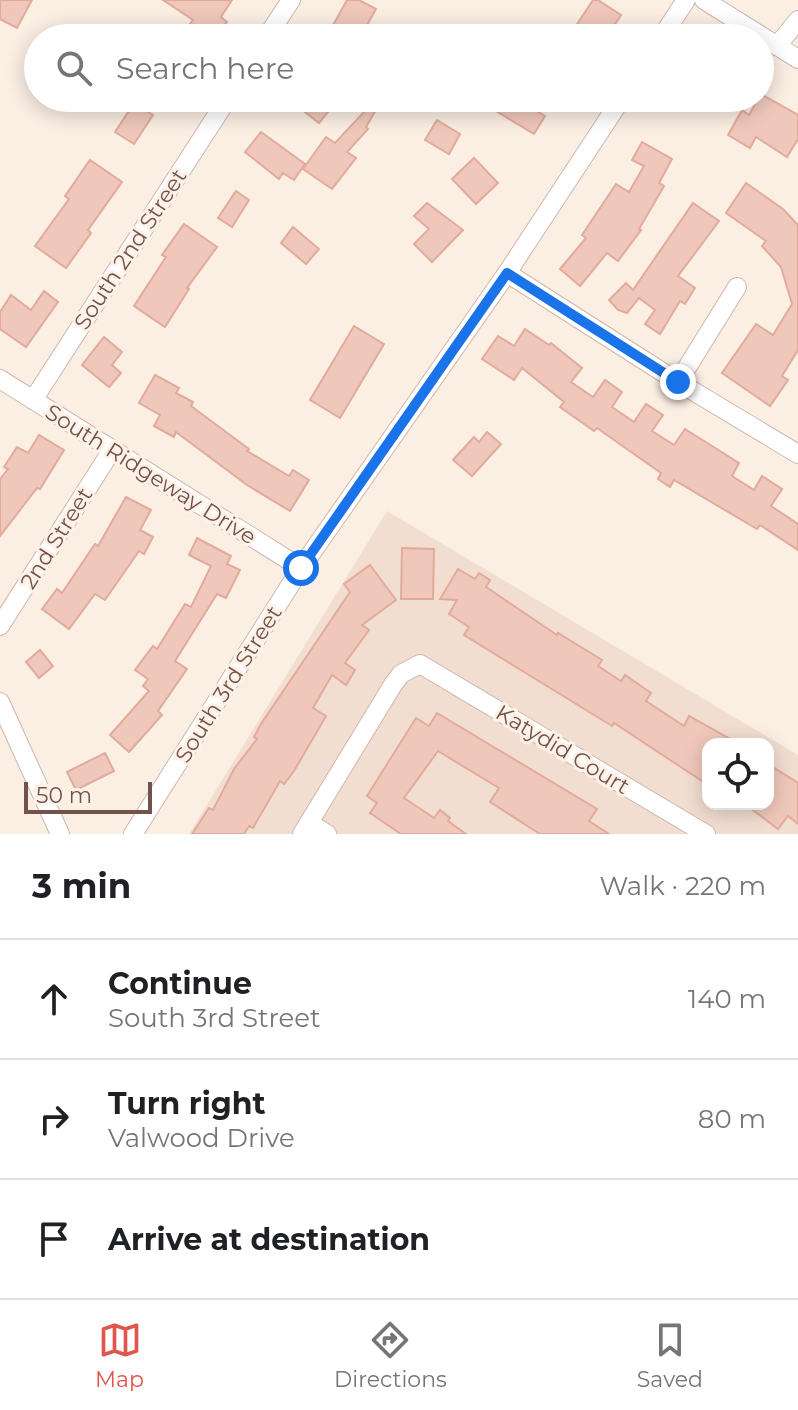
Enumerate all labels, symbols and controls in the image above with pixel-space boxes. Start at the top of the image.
search box [24,24,774,112]
icon: search [52,46,96,90]
text: Search here [116,50,294,87]
street label: South 2nd Street [68,164,192,335]
route end [660,364,696,400]
street label: South Ridgeway Drive [40,398,261,550]
street label: 2nd Street [15,482,98,594]
route start [283,550,319,586]
street label: South 3rd Street [169,601,288,768]
street label: Katydid Court [491,699,635,800]
map controls [702,738,774,810]
button: locate [702,738,774,810]
scale bar [24,778,152,814]
text: 50 m [36,782,92,809]
text: 3 min [32,865,131,907]
text: Walk · 220 m [599,870,766,902]
text: Continue [108,965,252,1002]
icon: ahead [32,977,76,1021]
text: 140 m [688,983,766,1015]
text: South 3rd Street [108,1002,321,1034]
text: Turn right [108,1085,265,1122]
icon: right [32,1097,76,1141]
text: 80 m [698,1103,766,1135]
text: Valwood Drive [108,1122,295,1154]
icon: arrive [32,1217,76,1261]
text: Arrive at destination [108,1221,430,1258]
tab: Map [95,1318,144,1393]
tab: Directions [334,1318,447,1393]
tab: Saved [637,1318,703,1393]

